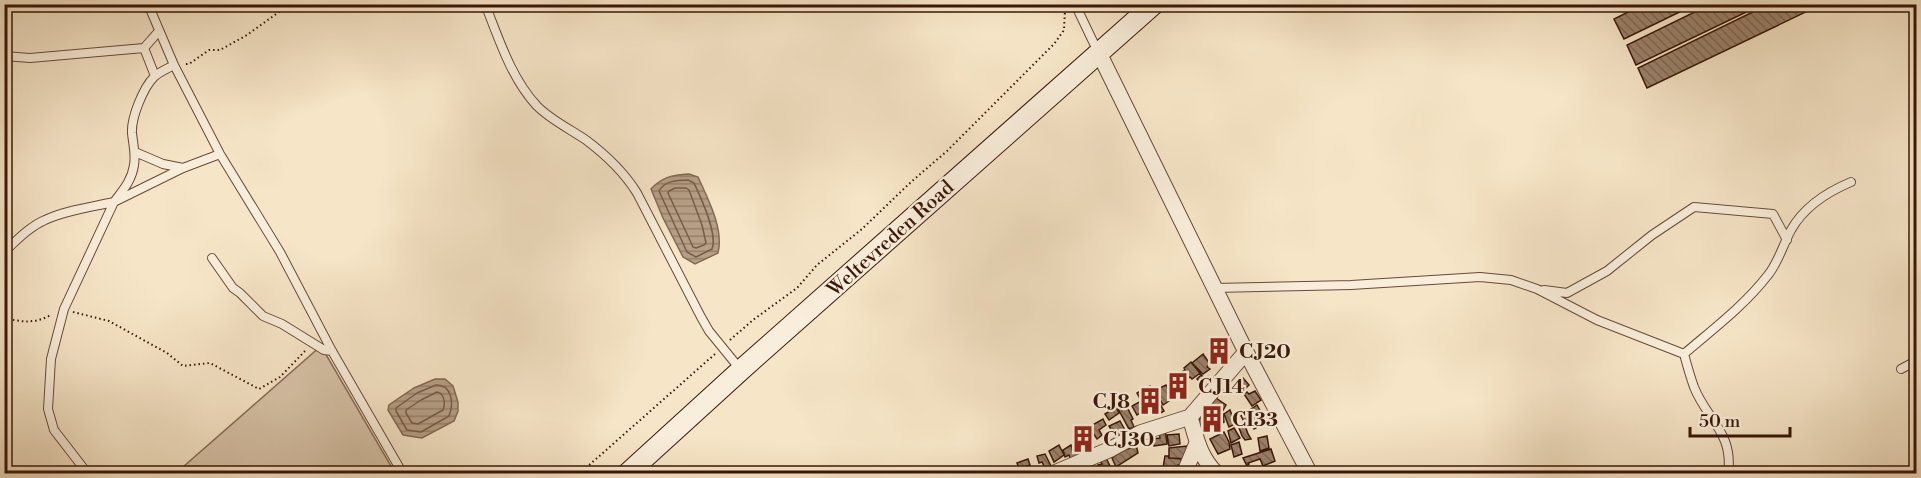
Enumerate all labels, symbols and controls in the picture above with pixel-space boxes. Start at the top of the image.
street label: Weltevreden Road [822,175,960,303]
building icon: CJ20 [1204,336,1234,366]
place label: CJ20 [1239,340,1291,365]
building icon: CJ14 [1163,371,1193,401]
place label: CJ14 [1198,375,1245,400]
building icon: CJ8 [1135,386,1165,416]
place label: CJ8 [1093,390,1130,415]
scale bar [1690,400,1790,438]
building icon: CI33 [1197,404,1227,434]
place label: CI33 [1232,408,1278,433]
text: 50 m [1699,410,1741,433]
building icon: CJ30 [1068,424,1098,454]
place label: CJ30 [1103,428,1154,453]

